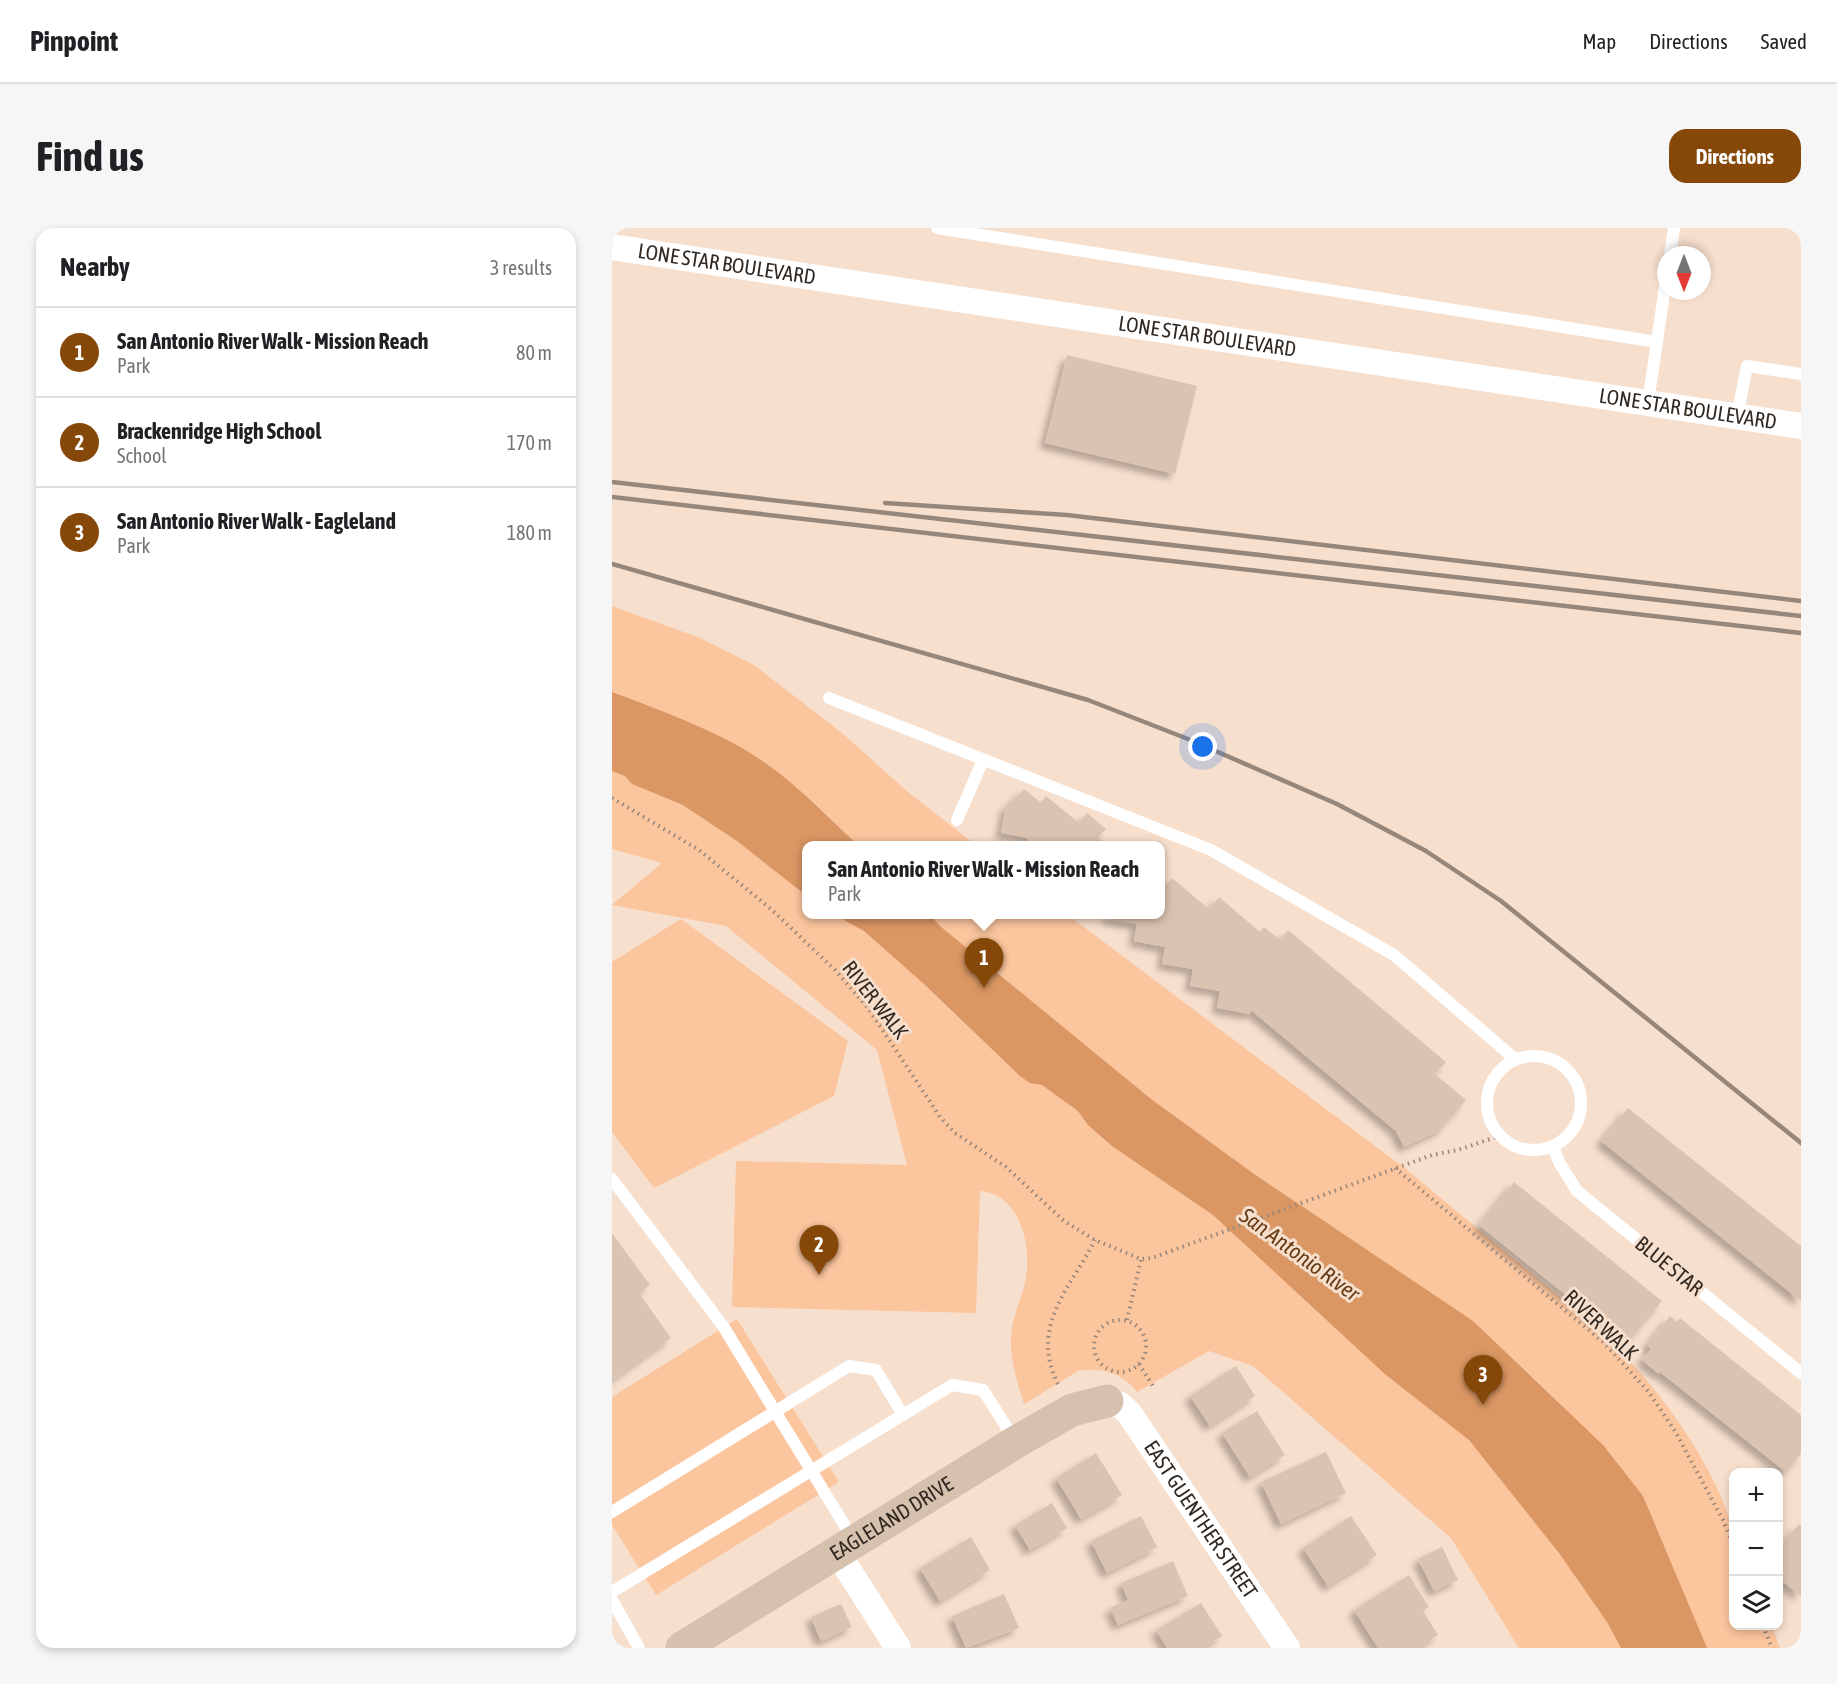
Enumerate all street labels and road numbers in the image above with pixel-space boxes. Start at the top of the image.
street label: LONE STAR BOULEVARD [636,238,817,288]
street label: LONE STAR BOULEVARD [1117,310,1298,361]
street label: LONE STAR BOULEVARD [1598,383,1778,433]
street label: RIVER WALK [838,956,914,1044]
street label: BLUE STAR [1631,1231,1709,1300]
street label: RIVER WALK [1560,1284,1644,1365]
street label: EAST GUENTHER STREET [1140,1436,1263,1602]
street label: EAGLELAND DRIVE [825,1471,957,1565]

